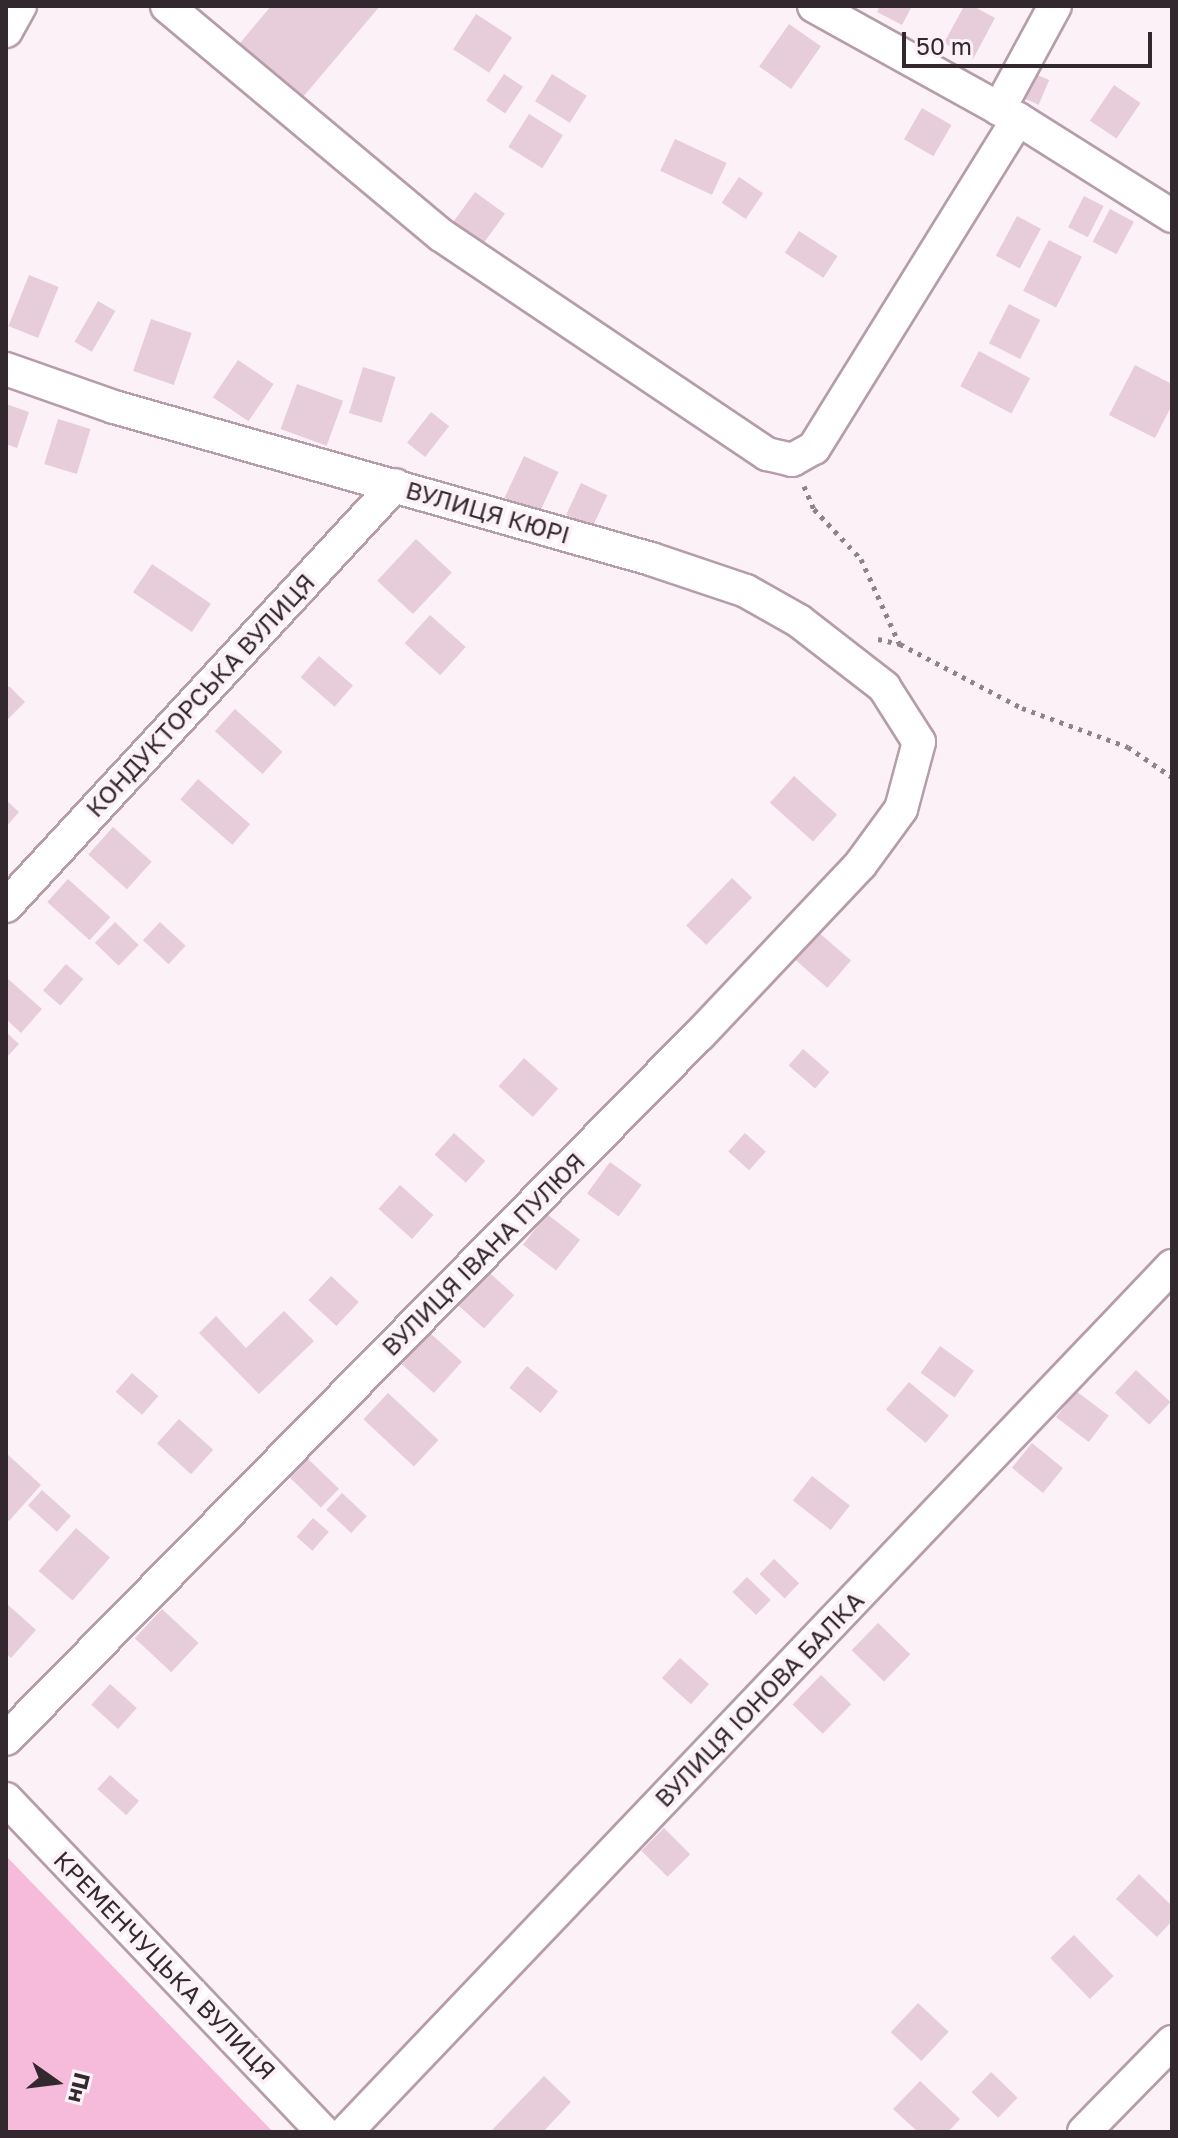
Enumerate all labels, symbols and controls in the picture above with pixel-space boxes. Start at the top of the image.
scale bar [906,16,1156,66]
text: 50 m [916,31,972,60]
street label: ВУЛИЦЯ КЮРІ [403,475,573,549]
street label: КОНДУКТОРСЬКА ВУЛИЦЯ [80,568,320,822]
street label: ВУЛИЦЯ ІВАНА ПУЛЮЯ [376,1147,590,1361]
street label: ВУЛИЦЯ ІОНОВА БАЛКА [649,1586,869,1812]
street label: КРЕМЕНЧУЦЬКА ВУЛИЦЯ [48,1845,282,2085]
north arrow [16,2042,96,2122]
text: Пн [63,2070,96,2106]

